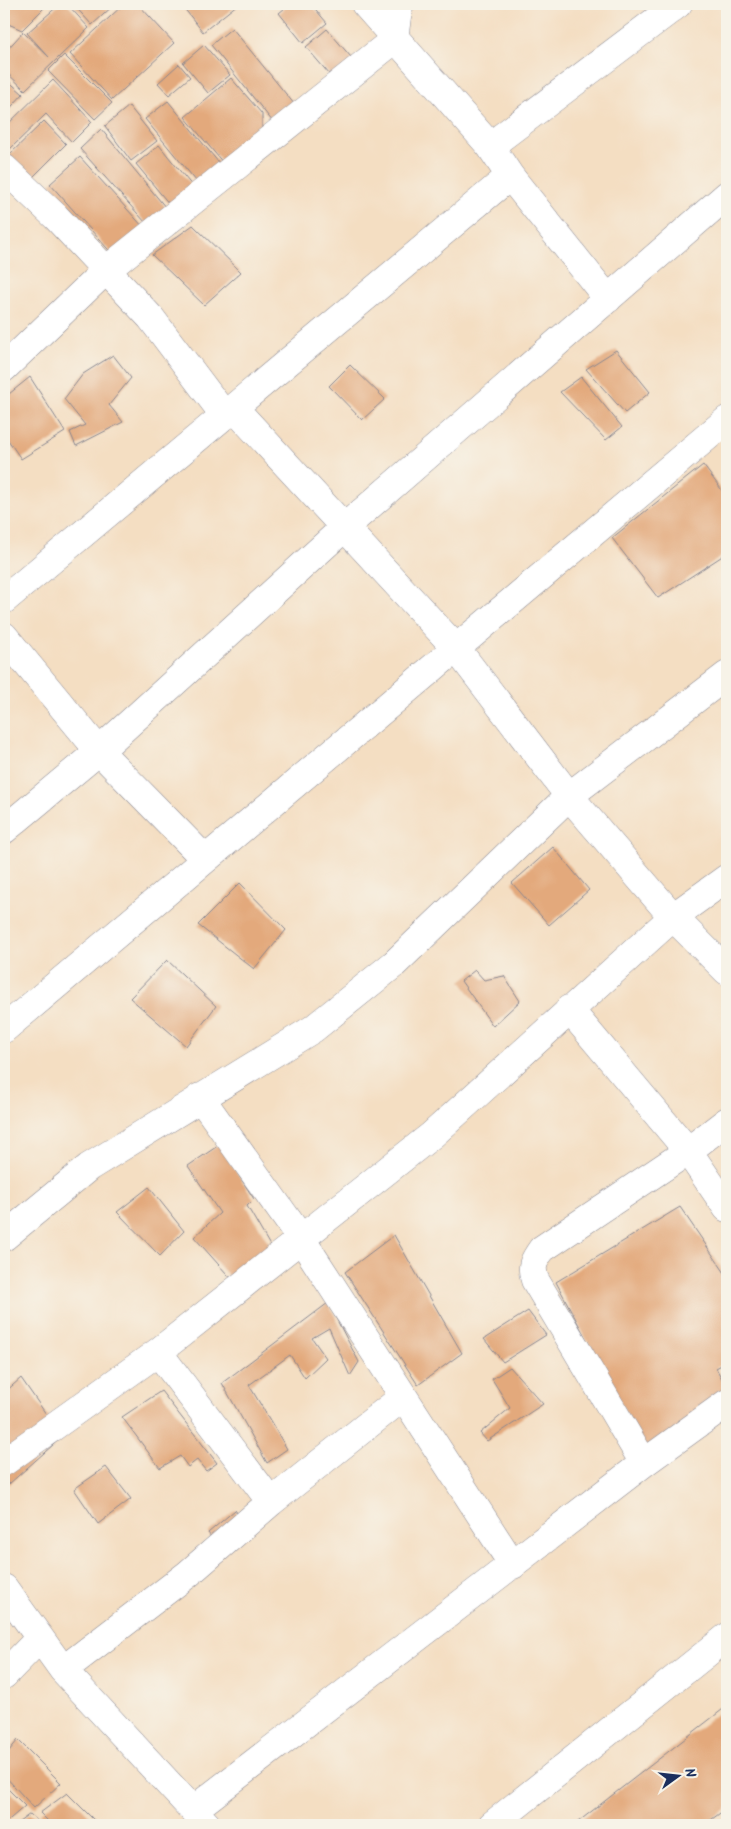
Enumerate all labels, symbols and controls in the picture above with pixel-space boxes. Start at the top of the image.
north arrow [654,1752,704,1802]
text: N [678,1766,701,1780]

